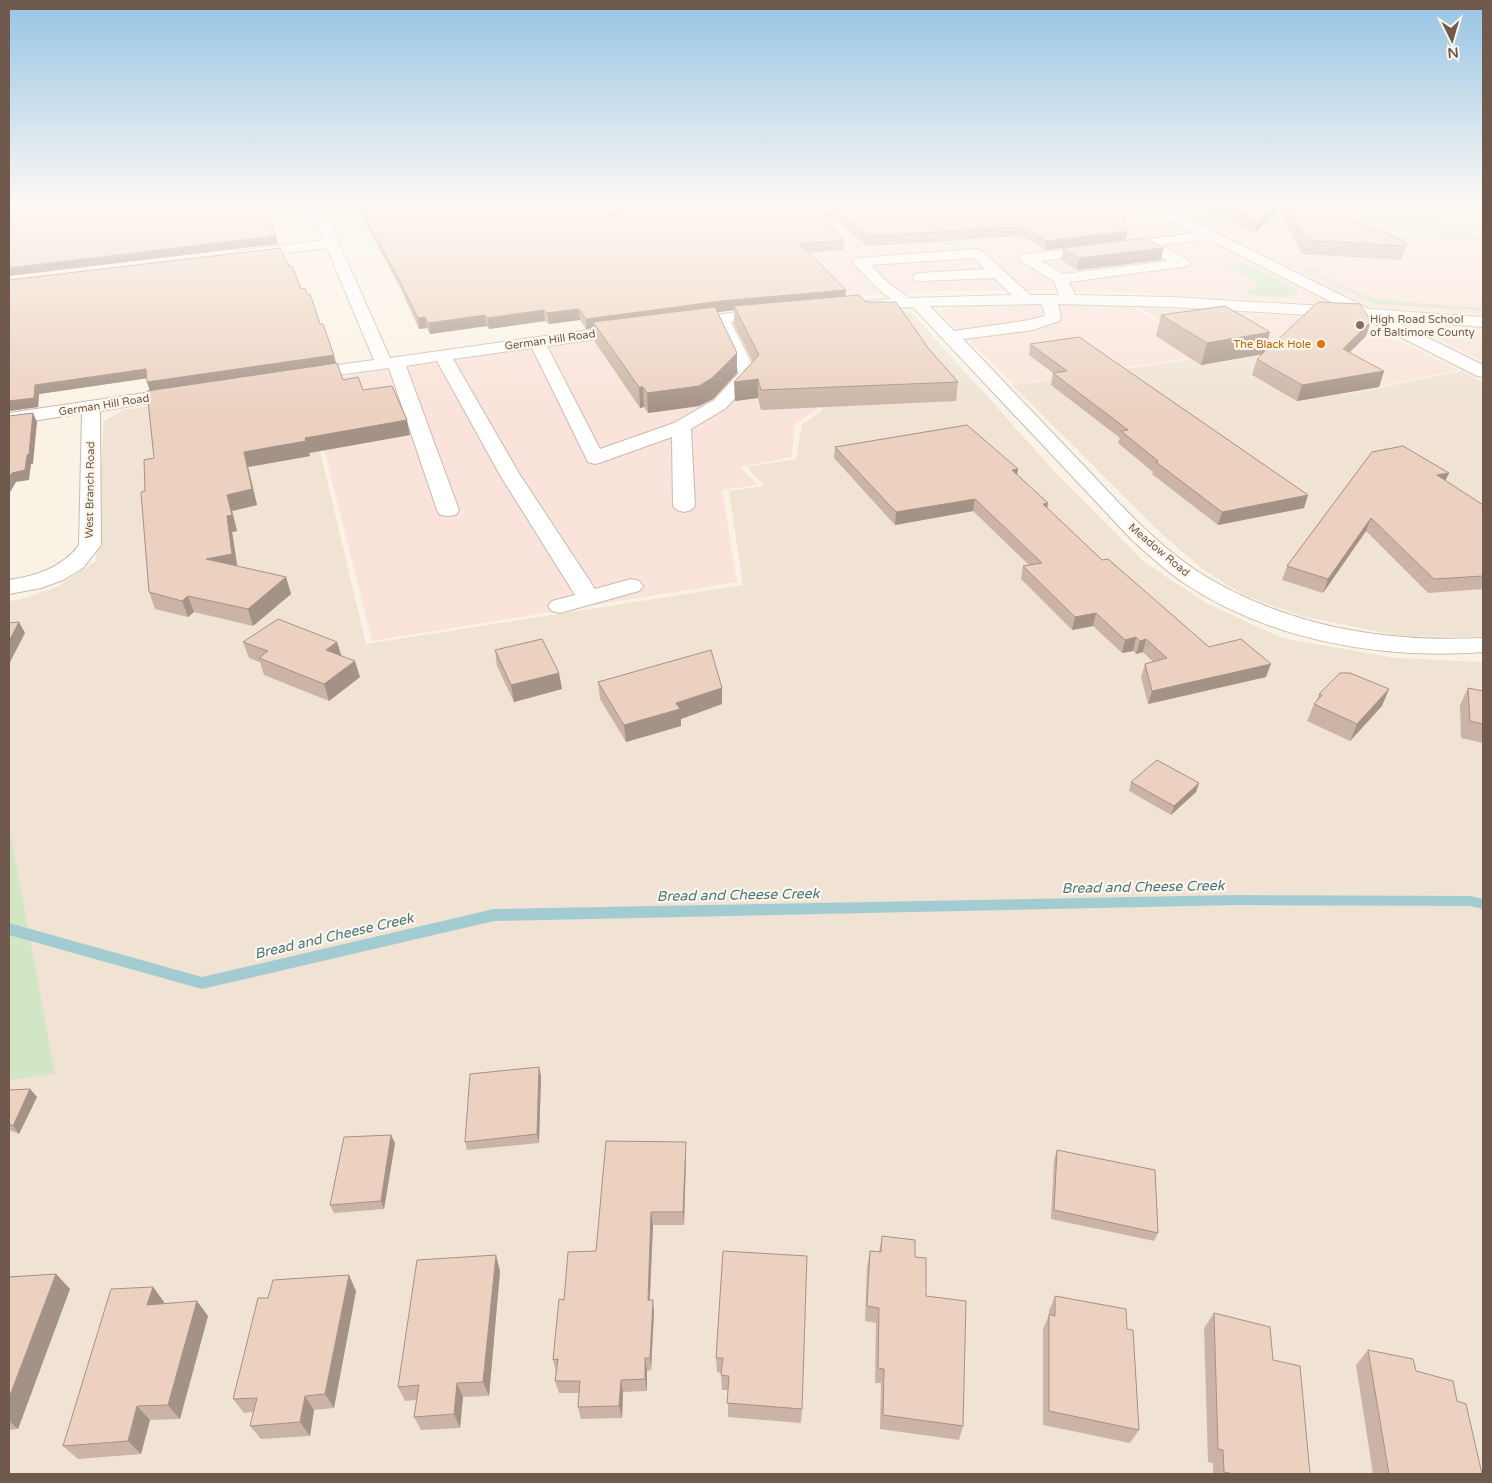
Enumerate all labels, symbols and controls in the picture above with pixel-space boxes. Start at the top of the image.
north arrow [1427,15,1477,65]
text: N [1447,43,1459,61]
place label: High Road School of Baltimore County [1370,313,1475,339]
marker: High Road School of Baltimore County [1354,319,1366,331]
street label: German Hill Road [504,327,596,353]
place label: The Black Hole [1234,338,1311,351]
marker: The Black Hole [1315,338,1327,350]
street label: German Hill Road [58,391,150,419]
street label: West Branch Road [83,441,97,539]
street label: Meadow Road [1126,521,1192,579]
water label: Bread and Cheese Creek [1062,877,1226,897]
water label: Bread and Cheese Creek [657,885,821,905]
water label: Bread and Cheese Creek [253,909,416,963]

